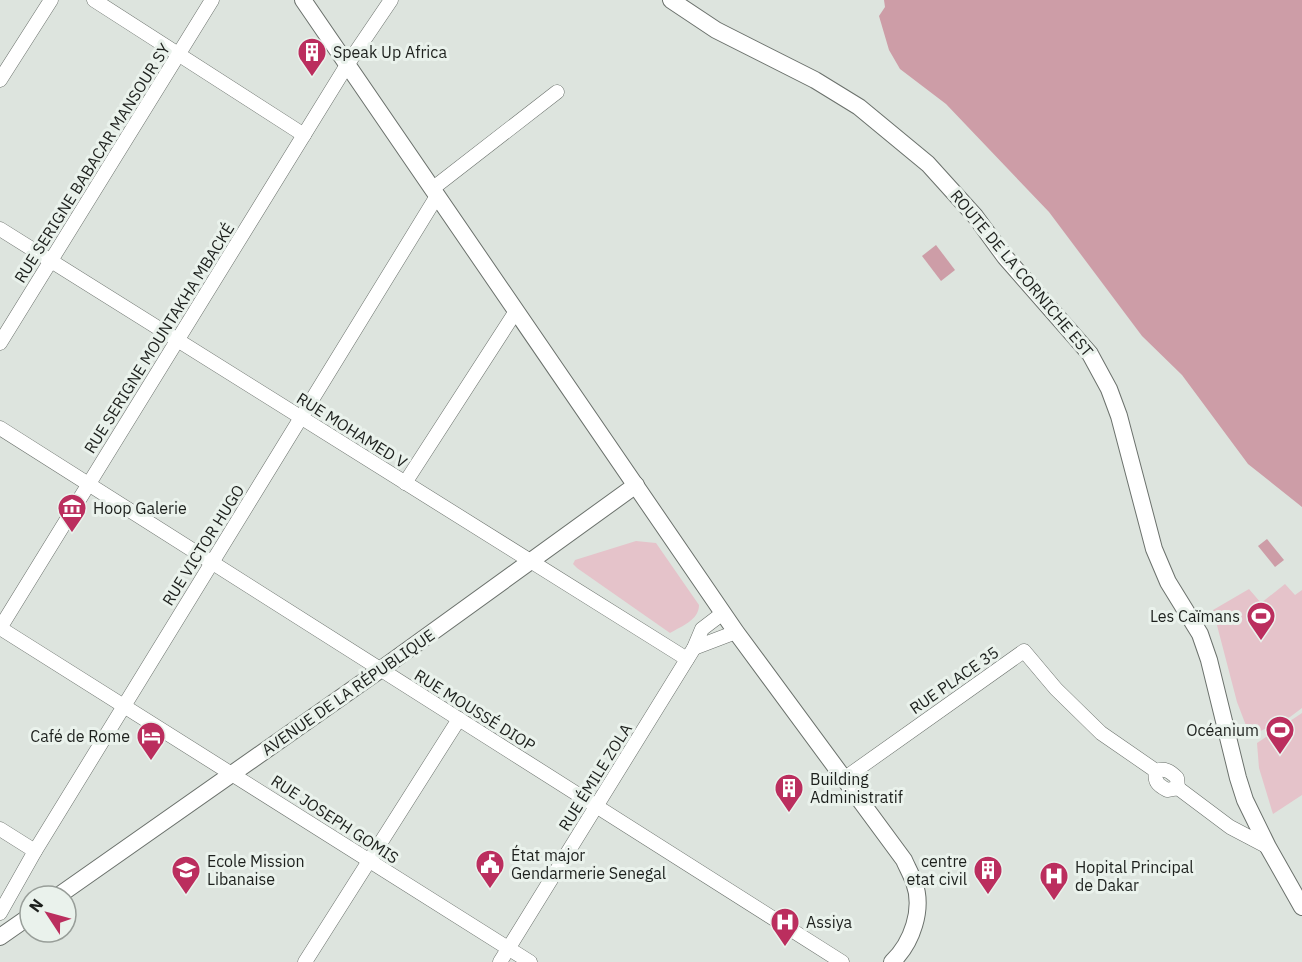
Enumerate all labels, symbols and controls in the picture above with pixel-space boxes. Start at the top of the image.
building icon: Speak Up Africa [296,36,328,78]
street label: RUE SERIGNE BABACAR MANSOUR SY [10,39,175,286]
place label: Speak Up Africa [333,42,447,62]
street label: ROUTE DE LA CORNICHE EST [946,186,1098,360]
street label: RUE SERIGNE MOUNTAKHA MBACKÉ [79,219,238,457]
street label: RUE MOHAMED V [293,388,411,472]
street label: RUE VICTOR HUGO [158,481,248,609]
museum icon: Hoop Galerie [56,492,88,534]
place label: Hoop Galerie [93,498,187,518]
sports icon: Les Caïmans [1245,600,1277,642]
place label: Les Caïmans [1150,606,1240,626]
street label: AVENUE DE LA RÉPUBLIQUE [257,624,438,759]
street label: RUE PLACE 35 [906,642,1002,718]
street label: RUE MOUSSÉ DIOP [411,664,540,755]
sports icon: Océanium [1264,714,1296,756]
street label: RUE ÉMILE ZOLA [553,719,636,834]
hotel icon: Café de Rome [135,720,167,762]
place label: Océanium [1186,720,1259,740]
place label: Café de Rome [30,726,130,746]
place label: Building Administratif [810,769,903,807]
street label: RUE JOSEPH GOMIS [267,770,403,868]
building icon: Building Administratif [773,772,805,814]
place label: État major Gendarmerie Senegal [511,844,666,883]
public building icon: État major Gendarmerie Senegal [474,848,506,890]
place label: Ecole Mission Libanaise [207,851,305,889]
place label: centre etat civil [906,851,967,889]
school or university icon: Ecole Mission Libanaise [170,854,202,896]
building icon: centre etat civil [972,854,1004,896]
place label: Hopital Principal de Dakar [1075,857,1194,895]
hospital icon: Hopital Principal de Dakar [1038,860,1070,902]
north arrow [18,884,78,944]
text: N [24,895,47,916]
hospital icon: Assiya [769,906,801,948]
place label: Assiya [806,912,853,932]

